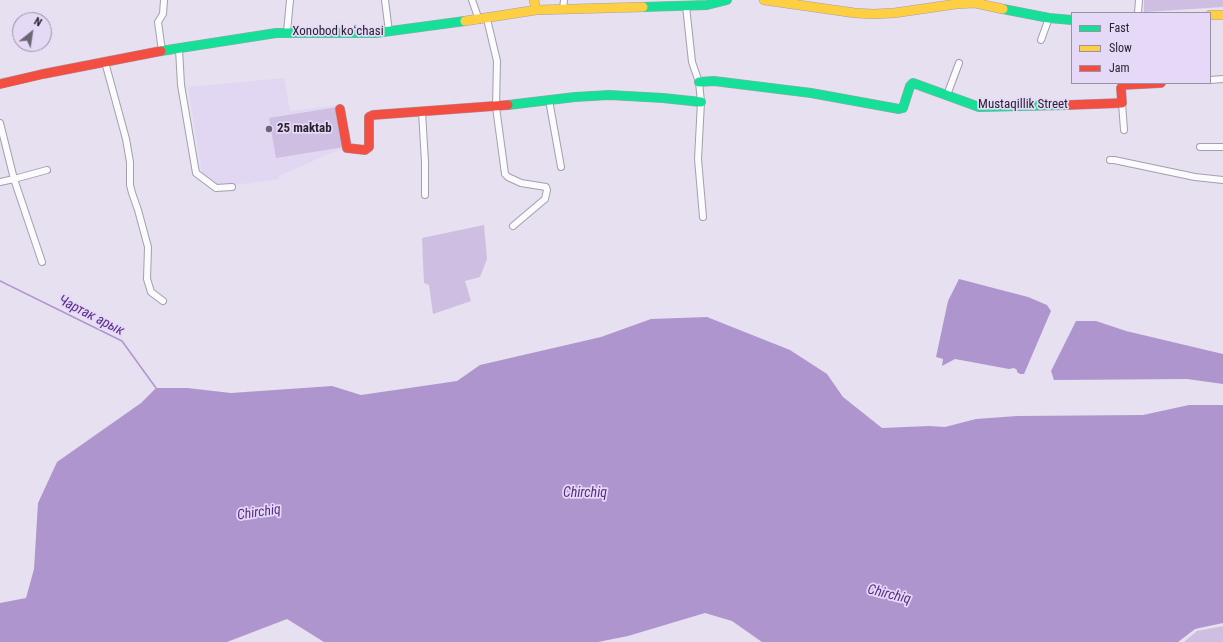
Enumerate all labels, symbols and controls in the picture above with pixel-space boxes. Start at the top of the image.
north arrow [12,12,52,52]
legend [1071,12,1211,84]
text: N [32,15,44,29]
text: Fast [1109,21,1129,35]
street label: Xonobod koʻchasi [292,24,384,40]
text: Slow [1109,41,1132,55]
text: Jam [1109,61,1130,75]
street label: Mustaqillik Street [978,97,1068,113]
place label: 25 maktab [277,121,332,137]
marker: 25 maktab [264,124,274,134]
water label: Чартак арык [55,292,127,340]
water label: Chirchiq [563,485,607,501]
water label: Chirchiq [236,502,282,524]
water label: Chirchiq [866,582,912,608]

